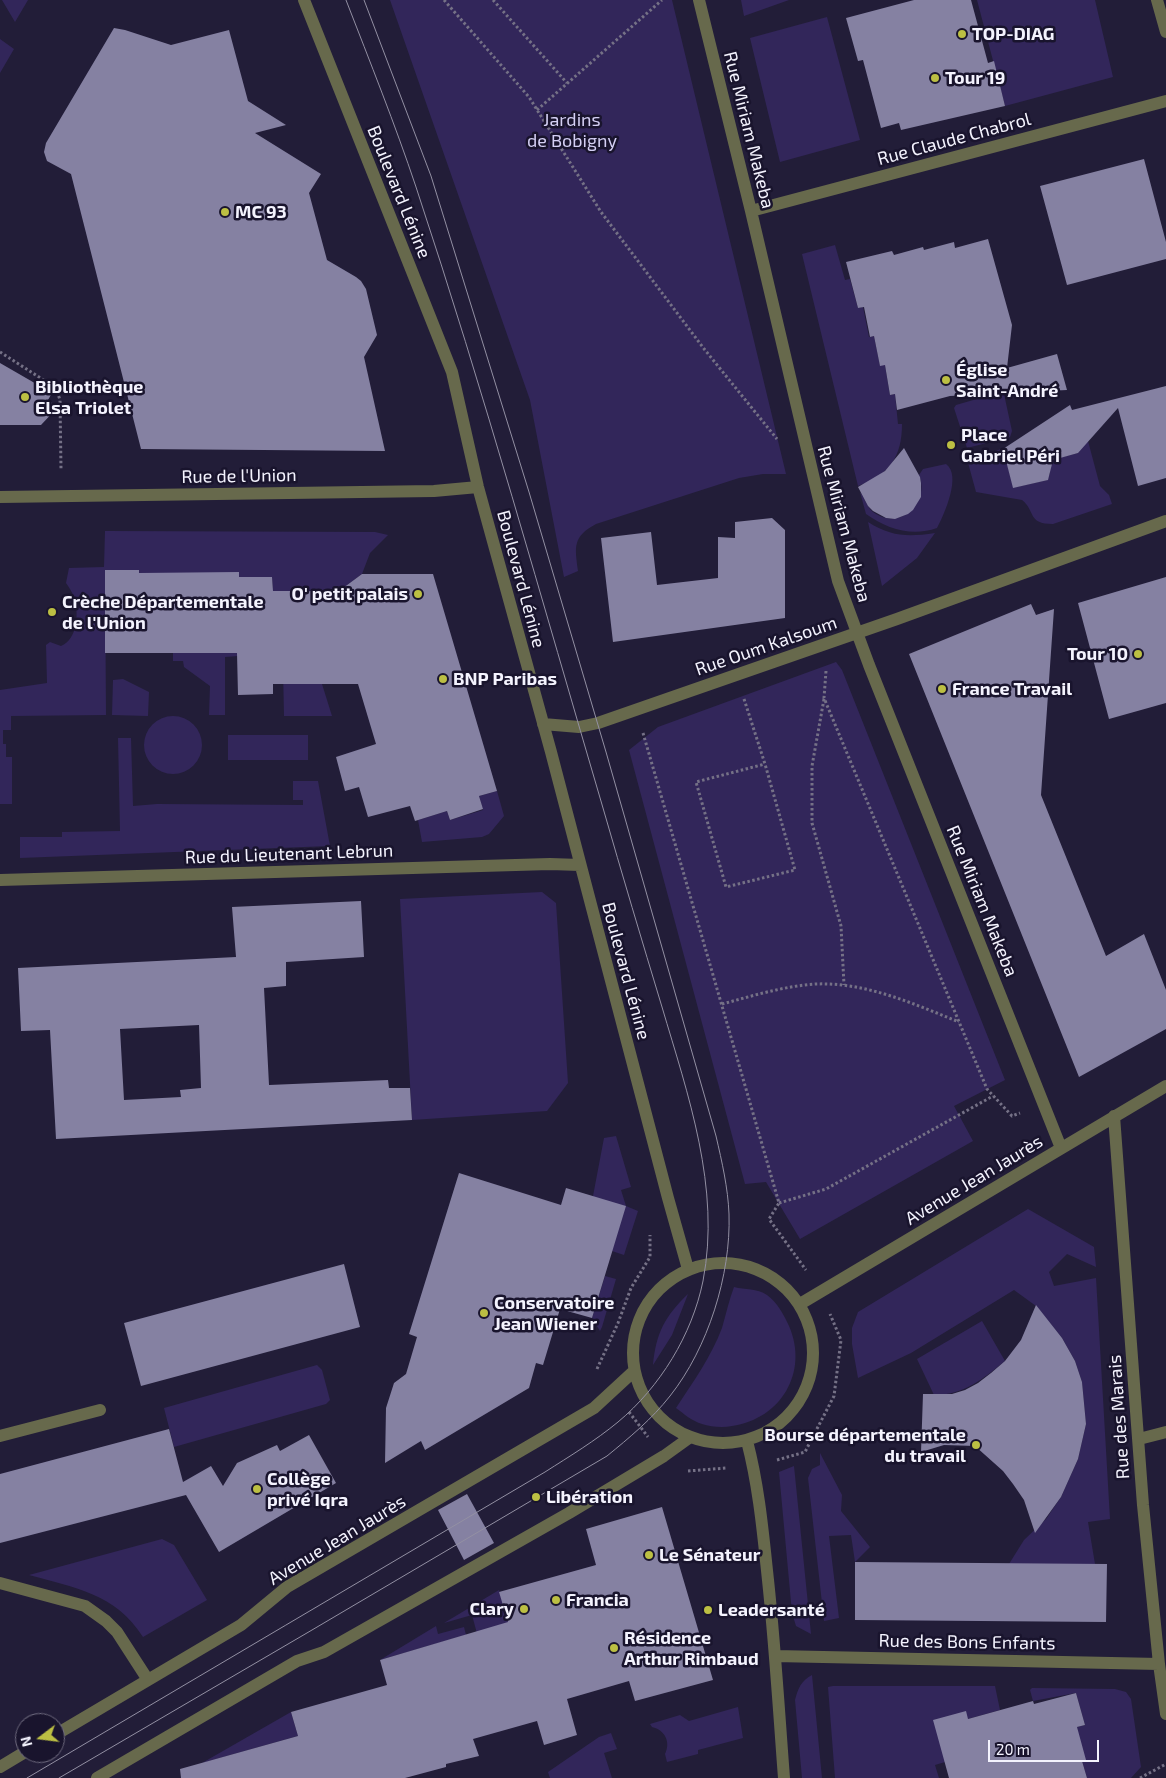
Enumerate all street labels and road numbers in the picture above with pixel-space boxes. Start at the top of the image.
street label: Rue Miriam Makeba [719,49,779,211]
street label: Rue Claude Chabrol [875,108,1033,170]
street label: Boulevard Lénine [363,122,435,262]
street label: Rue Miriam Makeba [813,443,875,605]
street label: Rue de l'Union [181,464,297,488]
street label: Boulevard Lénine [492,508,550,650]
street label: Rue Oum Kalsoum [692,612,840,680]
street label: Rue Miriam Makeba [942,822,1022,980]
street label: Rue du Lieutenant Lebrun [184,840,394,868]
street label: Boulevard Lénine [597,900,655,1042]
street label: Avenue Jean Jaurès [901,1130,1047,1230]
street label: Rue des Marais [1104,1354,1134,1480]
street label: Avenue Jean Jaurès [264,1490,410,1590]
street label: Rue des Bons Enfants [878,1630,1056,1654]

